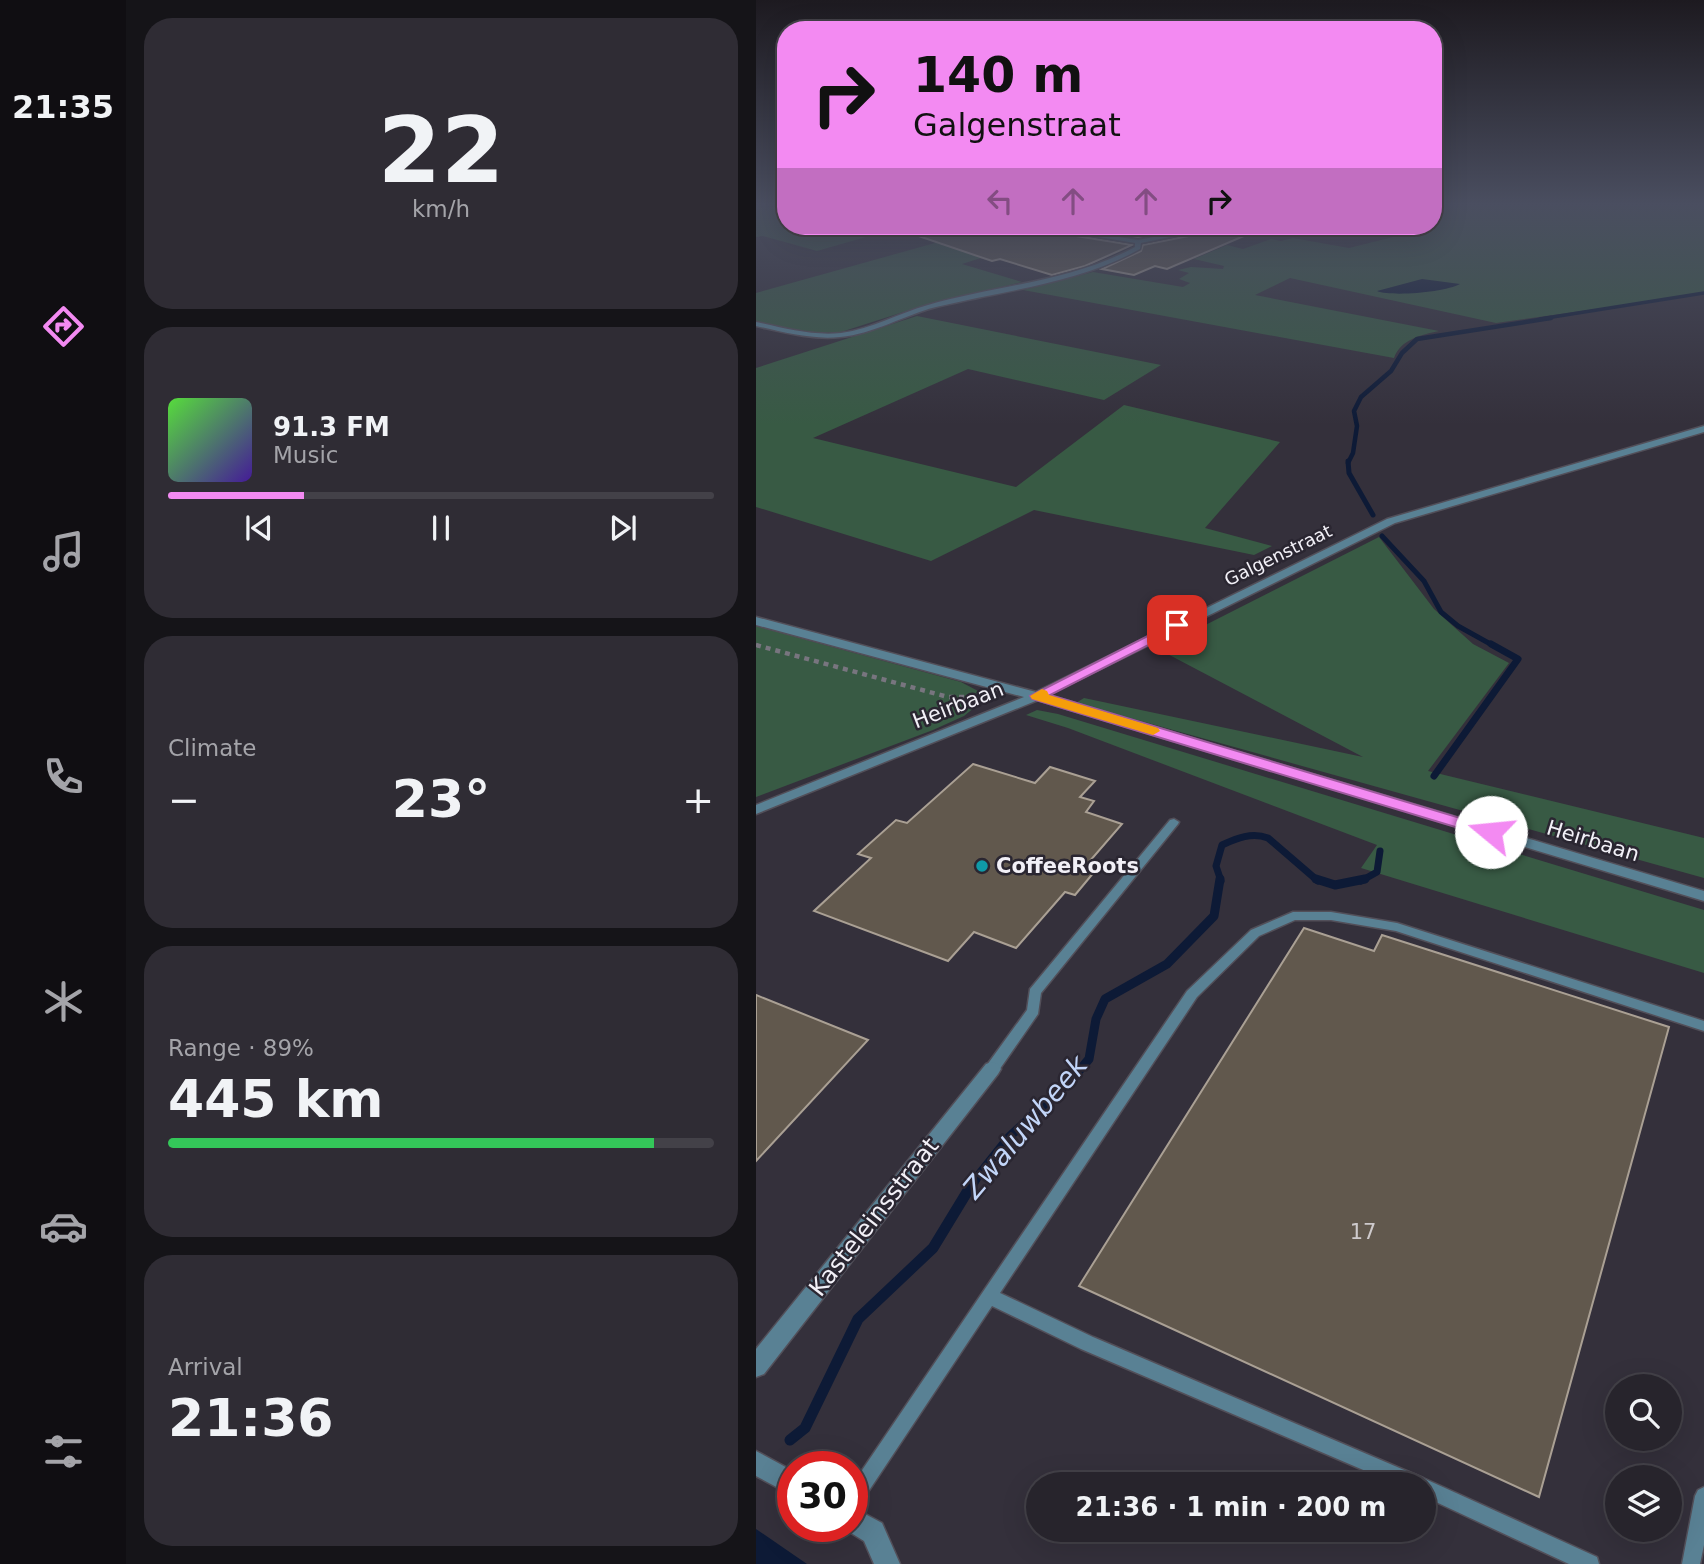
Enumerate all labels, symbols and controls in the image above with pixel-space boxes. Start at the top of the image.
text: 140 m [913,47,1083,104]
icon: right [798,49,889,140]
text: 21:35 [12,88,114,126]
text: 22 [378,98,504,203]
text: Galgenstraat [913,106,1121,144]
icon: left [981,182,1019,220]
icon: ahead [1054,182,1092,220]
icon: ahead [1127,182,1165,220]
icon: right [1200,182,1238,220]
text: km/h [412,196,470,222]
icon: directions [39,302,88,351]
text: 91.3 FM [273,412,390,442]
text: Music [273,442,338,468]
icon: previous [240,509,278,547]
icon: pause [422,509,460,547]
icon: next [604,509,642,547]
street label: Galgenstraat [1221,520,1335,590]
icon: music [39,527,88,576]
pin [1147,595,1207,655]
icon: arrive [1158,606,1196,644]
street label: Heirbaan [909,677,1007,733]
text: Climate [168,735,257,761]
icon: phone [39,752,88,801]
text: 23° [392,769,490,829]
text: − [168,778,200,822]
text: + [682,778,714,822]
position arrow [1454,795,1528,869]
street label: Heirbaan [1544,816,1642,866]
place label: CoffeeRoots [996,854,1139,878]
marker: CoffeeRoots [974,858,990,874]
icon: climate [39,977,88,1026]
text: Range · 89% [168,1035,314,1061]
water label: Zwaluwbeek [955,1048,1095,1206]
text: 445 km [168,1069,383,1129]
street label: Kasteleinsstraat [804,1132,944,1302]
icon: car [39,1202,88,1251]
house number: 17 [1350,1220,1376,1244]
text: Arrival [168,1354,243,1380]
map controls [1605,1374,1682,1542]
button: search [1605,1374,1682,1451]
text: 21:36 [168,1388,334,1448]
icon: filters [39,1427,88,1476]
speed limit sign: 30 [777,1451,868,1542]
button: layers [1605,1465,1682,1542]
text: 21:36 · 1 min · 200 m [1076,1492,1386,1522]

